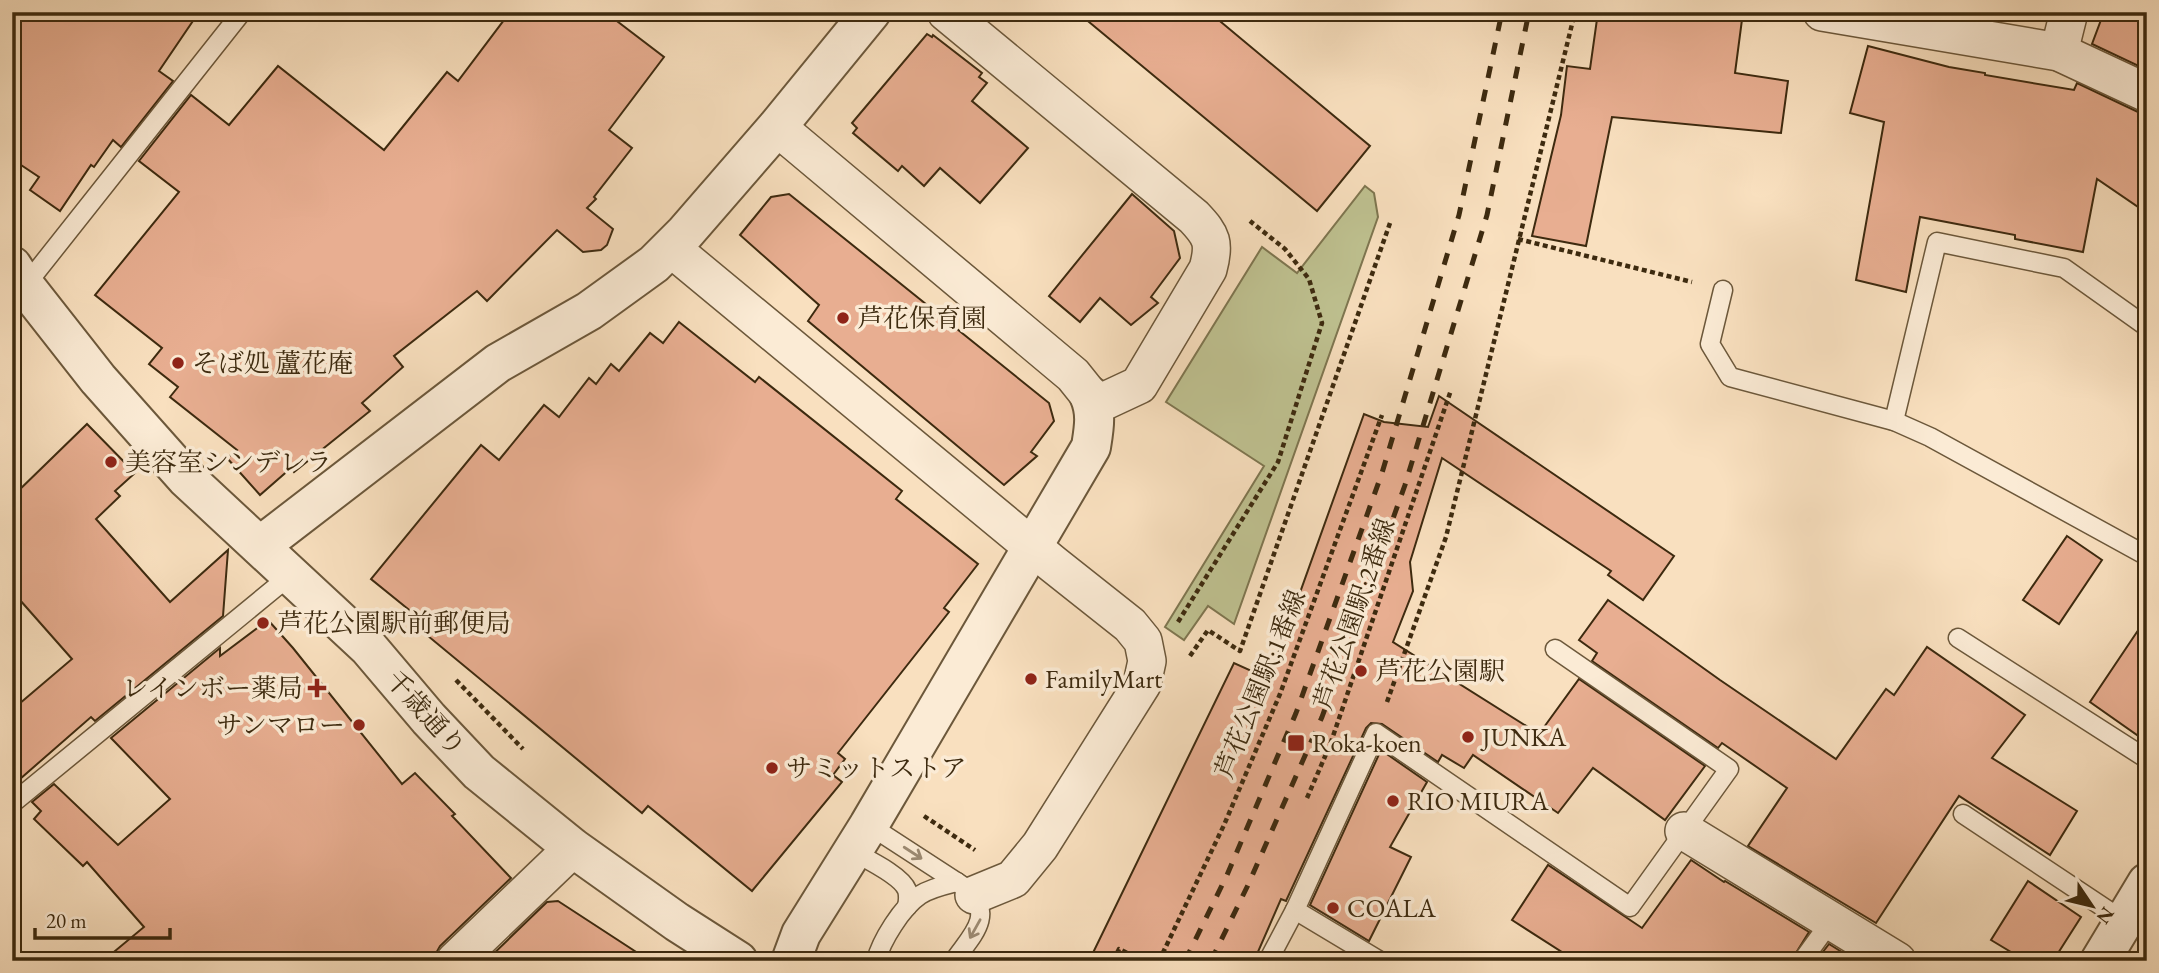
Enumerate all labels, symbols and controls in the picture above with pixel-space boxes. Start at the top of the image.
place label: 芦花保育園 [857,301,987,335]
marker: 芦花保育園 [835,310,851,326]
place label: そば処 蘆花庵 [192,346,353,380]
marker: そば処 蘆花庵 [170,355,186,371]
place label: 美容室シンデレラ [125,445,332,479]
marker: 美容室シンデレラ [103,454,119,470]
street label: 芦花公園駅;2番線 [1305,514,1403,714]
street label: 芦花公園駅;1番線 [1207,585,1313,783]
place label: 芦花公園駅前郵便局 [277,606,511,640]
marker: 芦花公園駅前郵便局 [255,615,271,631]
place label: 芦花公園駅 [1375,654,1505,688]
place label: FamilyMart [1045,662,1162,696]
street label: 千歳通り [379,663,473,763]
marker: 芦花公園駅 [1353,663,1369,679]
place label: レインボー薬局 [122,671,303,705]
marker: FamilyMart [1023,671,1039,687]
marker: レインボー薬局 [309,680,325,696]
place label: サンマロー [216,708,345,742]
marker: サンマロー [351,717,367,733]
place label: JUNKA [1480,720,1567,754]
place label: Roka-koen [1312,726,1422,760]
marker: JUNKA [1460,729,1476,745]
marker: Roka-koen [1286,733,1306,753]
place label: サミットストア [786,751,966,785]
marker: サミットストア [764,760,780,776]
place label: RIO MIURA [1407,784,1549,818]
marker: RIO MIURA [1385,793,1401,809]
one-way arrow [903,846,922,860]
north arrow [2058,872,2128,942]
place label: COALA [1347,891,1437,925]
scale bar [35,896,170,940]
marker: COALA [1325,900,1341,916]
text: N [2091,902,2120,929]
text: 20 m [46,907,87,934]
one-way arrow [967,918,981,938]

